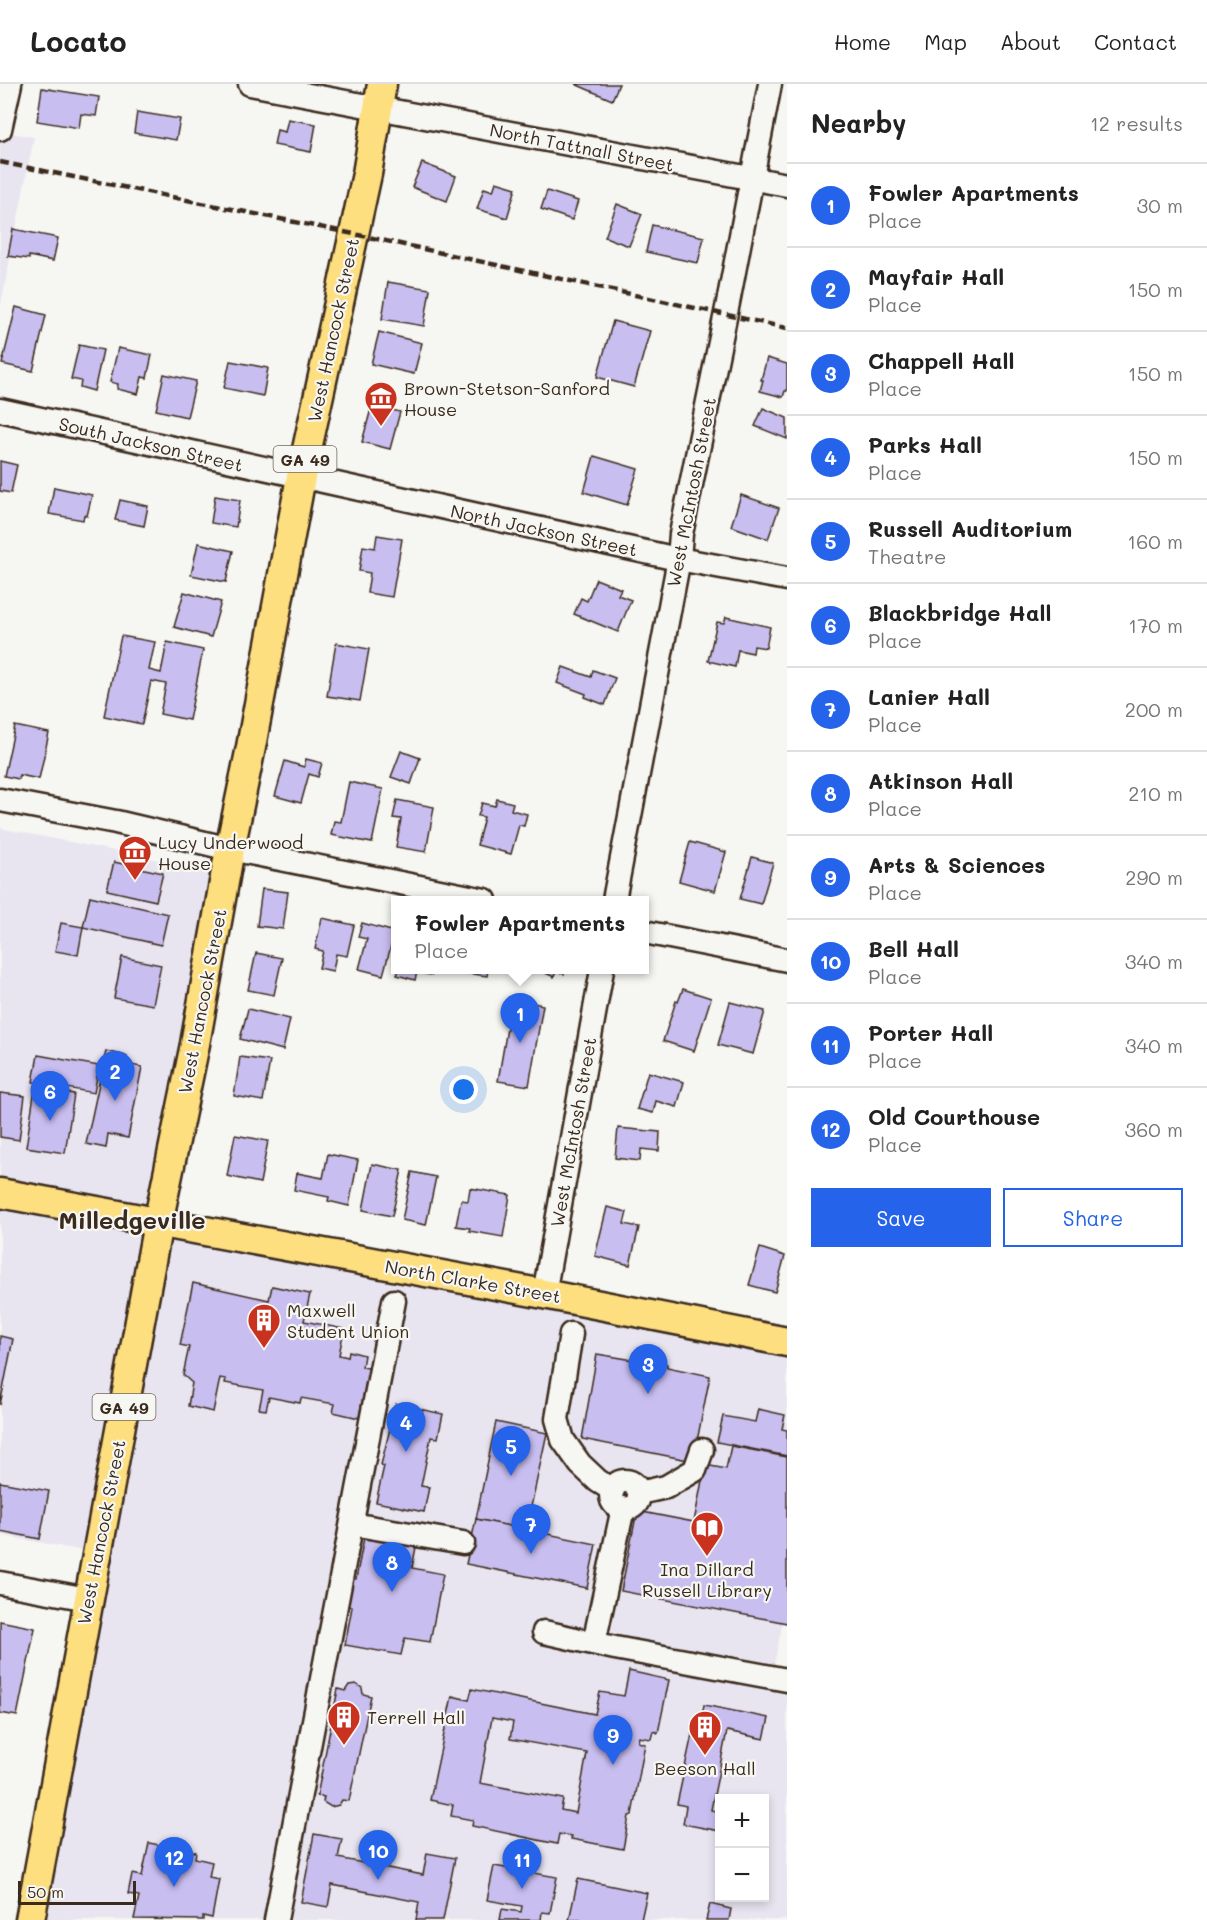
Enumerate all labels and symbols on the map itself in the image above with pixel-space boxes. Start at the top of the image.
street label: North Tattnall Street [488,117,676,177]
street label: West Hancock Street [302,236,364,424]
place label: Brown-Stetson-Sanford House [404,376,610,421]
museum icon: Brown-Stetson-Sanford House [363,380,399,427]
street label: West McIntosh Street [661,395,721,589]
street label: South Jackson Street [57,411,245,477]
road number: GA 49 [274,446,336,472]
street label: North Jackson Street [448,498,640,562]
place label: Lucy Underwood House [158,830,303,875]
museum icon: Lucy Underwood House [117,834,153,881]
street label: West Hancock Street [172,907,232,1095]
pin: 1 [500,994,540,1043]
street label: West McIntosh Street [544,1035,602,1229]
pin: 2 [96,1052,134,1101]
pin: 6 [31,1072,70,1121]
your location [449,1075,478,1104]
district label: Milledgeville [59,1204,205,1235]
street label: North Clarke Street [383,1254,563,1308]
place label: Maxwell Student Union [287,1298,409,1343]
building icon: Maxwell Student Union [246,1302,282,1349]
pin: 3 [628,1344,668,1394]
road number: GA 49 [92,1394,156,1420]
pin: 4 [386,1402,426,1452]
pin: 5 [492,1426,530,1476]
street label: West Hancock Street [71,1438,131,1626]
pin: 7 [512,1504,550,1554]
library icon: Ina Dillard Russell Library [689,1510,725,1557]
pin: 8 [372,1542,412,1592]
place label: Ina Dillard Russell Library [642,1557,772,1602]
building icon: Terrell Hall [326,1699,362,1746]
place label: Terrell Hall [367,1705,465,1729]
building icon: Beeson Hall [687,1709,723,1756]
pin: 9 [594,1716,632,1765]
place label: Beeson Hall [654,1756,756,1780]
pin: 10 [358,1830,398,1880]
pin: 12 [154,1838,194,1887]
pin: 11 [502,1840,542,1889]
scale bar [18,1878,136,1906]

